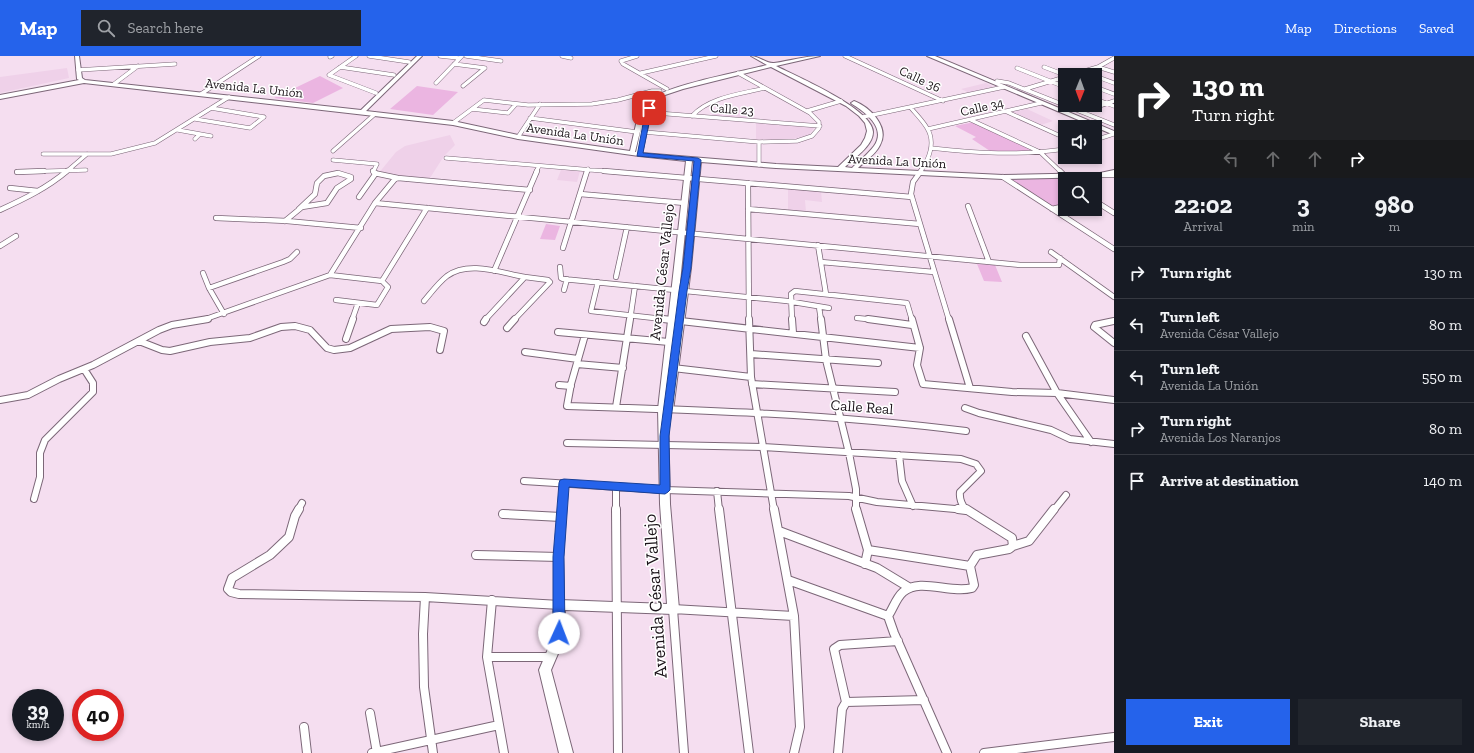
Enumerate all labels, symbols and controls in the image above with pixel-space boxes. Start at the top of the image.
search box [81,10,361,46]
text: Map [20,17,57,40]
icon: search [95,17,117,39]
text: Search here [127,19,203,37]
text: Map [1285,20,1312,37]
text: Directions [1334,20,1397,37]
text: Saved [1419,20,1454,37]
street label: Calle 36 [897,63,943,95]
north arrow [1058,68,1102,112]
map controls [1058,68,1102,216]
text: 130 m [1192,70,1264,103]
icon: right [1126,72,1178,124]
street label: Avenida La Unión [204,75,304,101]
pin [632,91,666,125]
street label: Calle 34 [959,95,1005,119]
icon: arrive [638,97,660,119]
street label: Calle 23 [710,100,754,118]
text: Turn right [1192,104,1274,126]
street label: Avenida La Unión [525,120,625,148]
button: sound [1058,120,1102,164]
icon: left [1220,148,1242,170]
icon: ahead [1262,148,1284,170]
icon: ahead [1304,148,1326,170]
icon: right [1346,148,1368,170]
street label: Avenida La Unión [848,151,947,171]
button: search [1058,172,1102,216]
text: 22:02 [1174,190,1232,219]
text: 3 [1297,190,1310,219]
text: 980 [1374,190,1414,219]
street label: Avenida César Vallejo [646,203,678,341]
text: Arrival [1184,219,1223,234]
text: min [1292,219,1315,234]
text: m [1389,219,1400,234]
icon: right [1126,262,1148,284]
text: Turn right [1160,264,1231,282]
text: 130 m [1424,264,1462,282]
text: Turn left [1160,308,1220,326]
icon: left [1126,314,1148,336]
text: 80 m [1429,316,1462,334]
text: Avenida César Vallejo [1160,326,1279,341]
text: Turn left [1160,360,1220,378]
icon: left [1126,366,1148,388]
text: 550 m [1422,368,1462,386]
text: Avenida La Unión [1160,378,1258,393]
street label: Calle Real [830,396,894,418]
text: Turn right [1160,412,1231,430]
icon: right [1126,418,1148,440]
text: 80 m [1429,420,1462,438]
text: Avenida Los Naranjos [1160,430,1281,445]
icon: arrive [1126,470,1148,492]
text: Arrive at destination [1160,472,1299,490]
text: 140 m [1423,472,1462,490]
street label: Avenida César Vallejo [638,513,672,679]
position arrow [538,612,580,654]
speed limit sign: 40 [72,689,124,741]
text: 39 [27,698,49,722]
button: Exit [1126,699,1290,745]
button: Share [1298,699,1462,745]
text: km/h [27,719,49,731]

